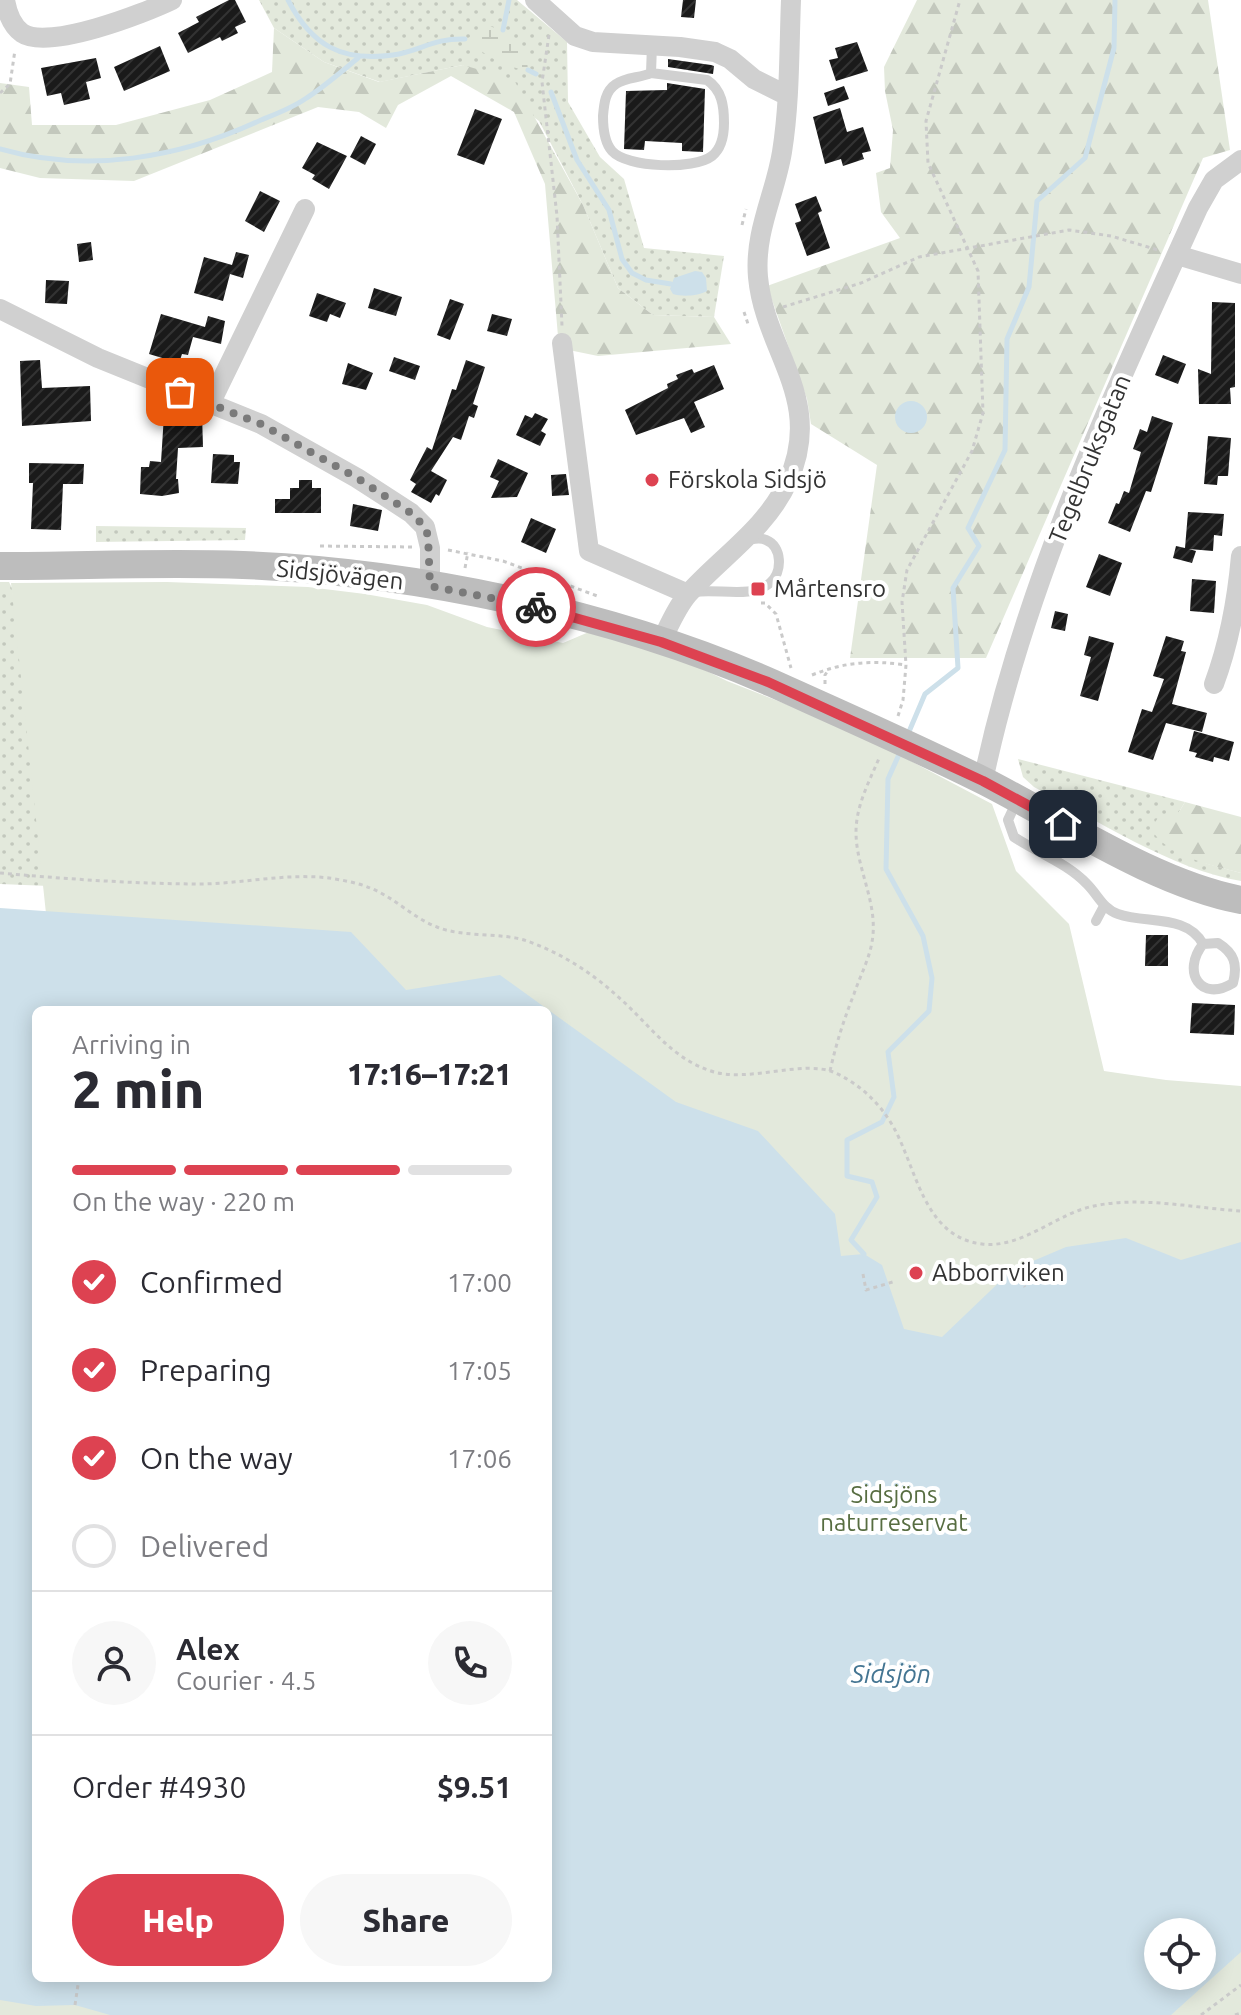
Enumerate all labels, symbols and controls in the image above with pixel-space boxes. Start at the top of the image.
pin [146,358,214,426]
icon: bag [158,370,202,414]
street label: Tegelbruksgatan [1043,370,1136,547]
place label: Förskola Sidsjö [668,466,827,493]
marker: Förskola Sidsjö [643,471,661,489]
street label: Sidsjövägen [275,554,405,595]
courier [496,567,576,647]
place label: Mårtensro [774,575,886,602]
marker: Mårtensro [749,580,767,598]
icon: bike [514,585,558,629]
pin [1029,790,1097,858]
icon: home [1041,802,1085,846]
text: Arriving in [72,1030,191,1059]
text: 17:16–17:21 [347,1057,512,1091]
text: 2 min [72,1060,204,1118]
text: On the way · 220 m [72,1187,295,1216]
place label: Abborrviken [932,1259,1065,1286]
icon: check [72,1260,116,1304]
marker: Abborrviken [907,1264,925,1282]
text: Confirmed [140,1265,283,1299]
text: 17:00 [447,1268,512,1297]
icon: check [72,1348,116,1392]
text: Preparing [140,1353,272,1387]
text: 17:05 [447,1356,512,1385]
icon: check [72,1436,116,1480]
text: On the way [140,1441,293,1475]
text: 17:06 [447,1444,512,1473]
park label: Sidsjöns naturreservat [820,1481,968,1536]
text: Delivered [140,1529,269,1563]
button: person [72,1621,156,1705]
button: phone [428,1621,512,1705]
text: Alex [176,1632,240,1666]
water label: Sidsjön [850,1659,931,1688]
text: Courier · 4.5 [176,1666,316,1695]
text: Order #4930 [72,1770,246,1804]
text: $9.51 [437,1770,512,1804]
button: Help [72,1874,284,1966]
button: Share [300,1874,512,1966]
map controls [1144,1918,1216,1990]
button: locate [1144,1918,1216,1990]

